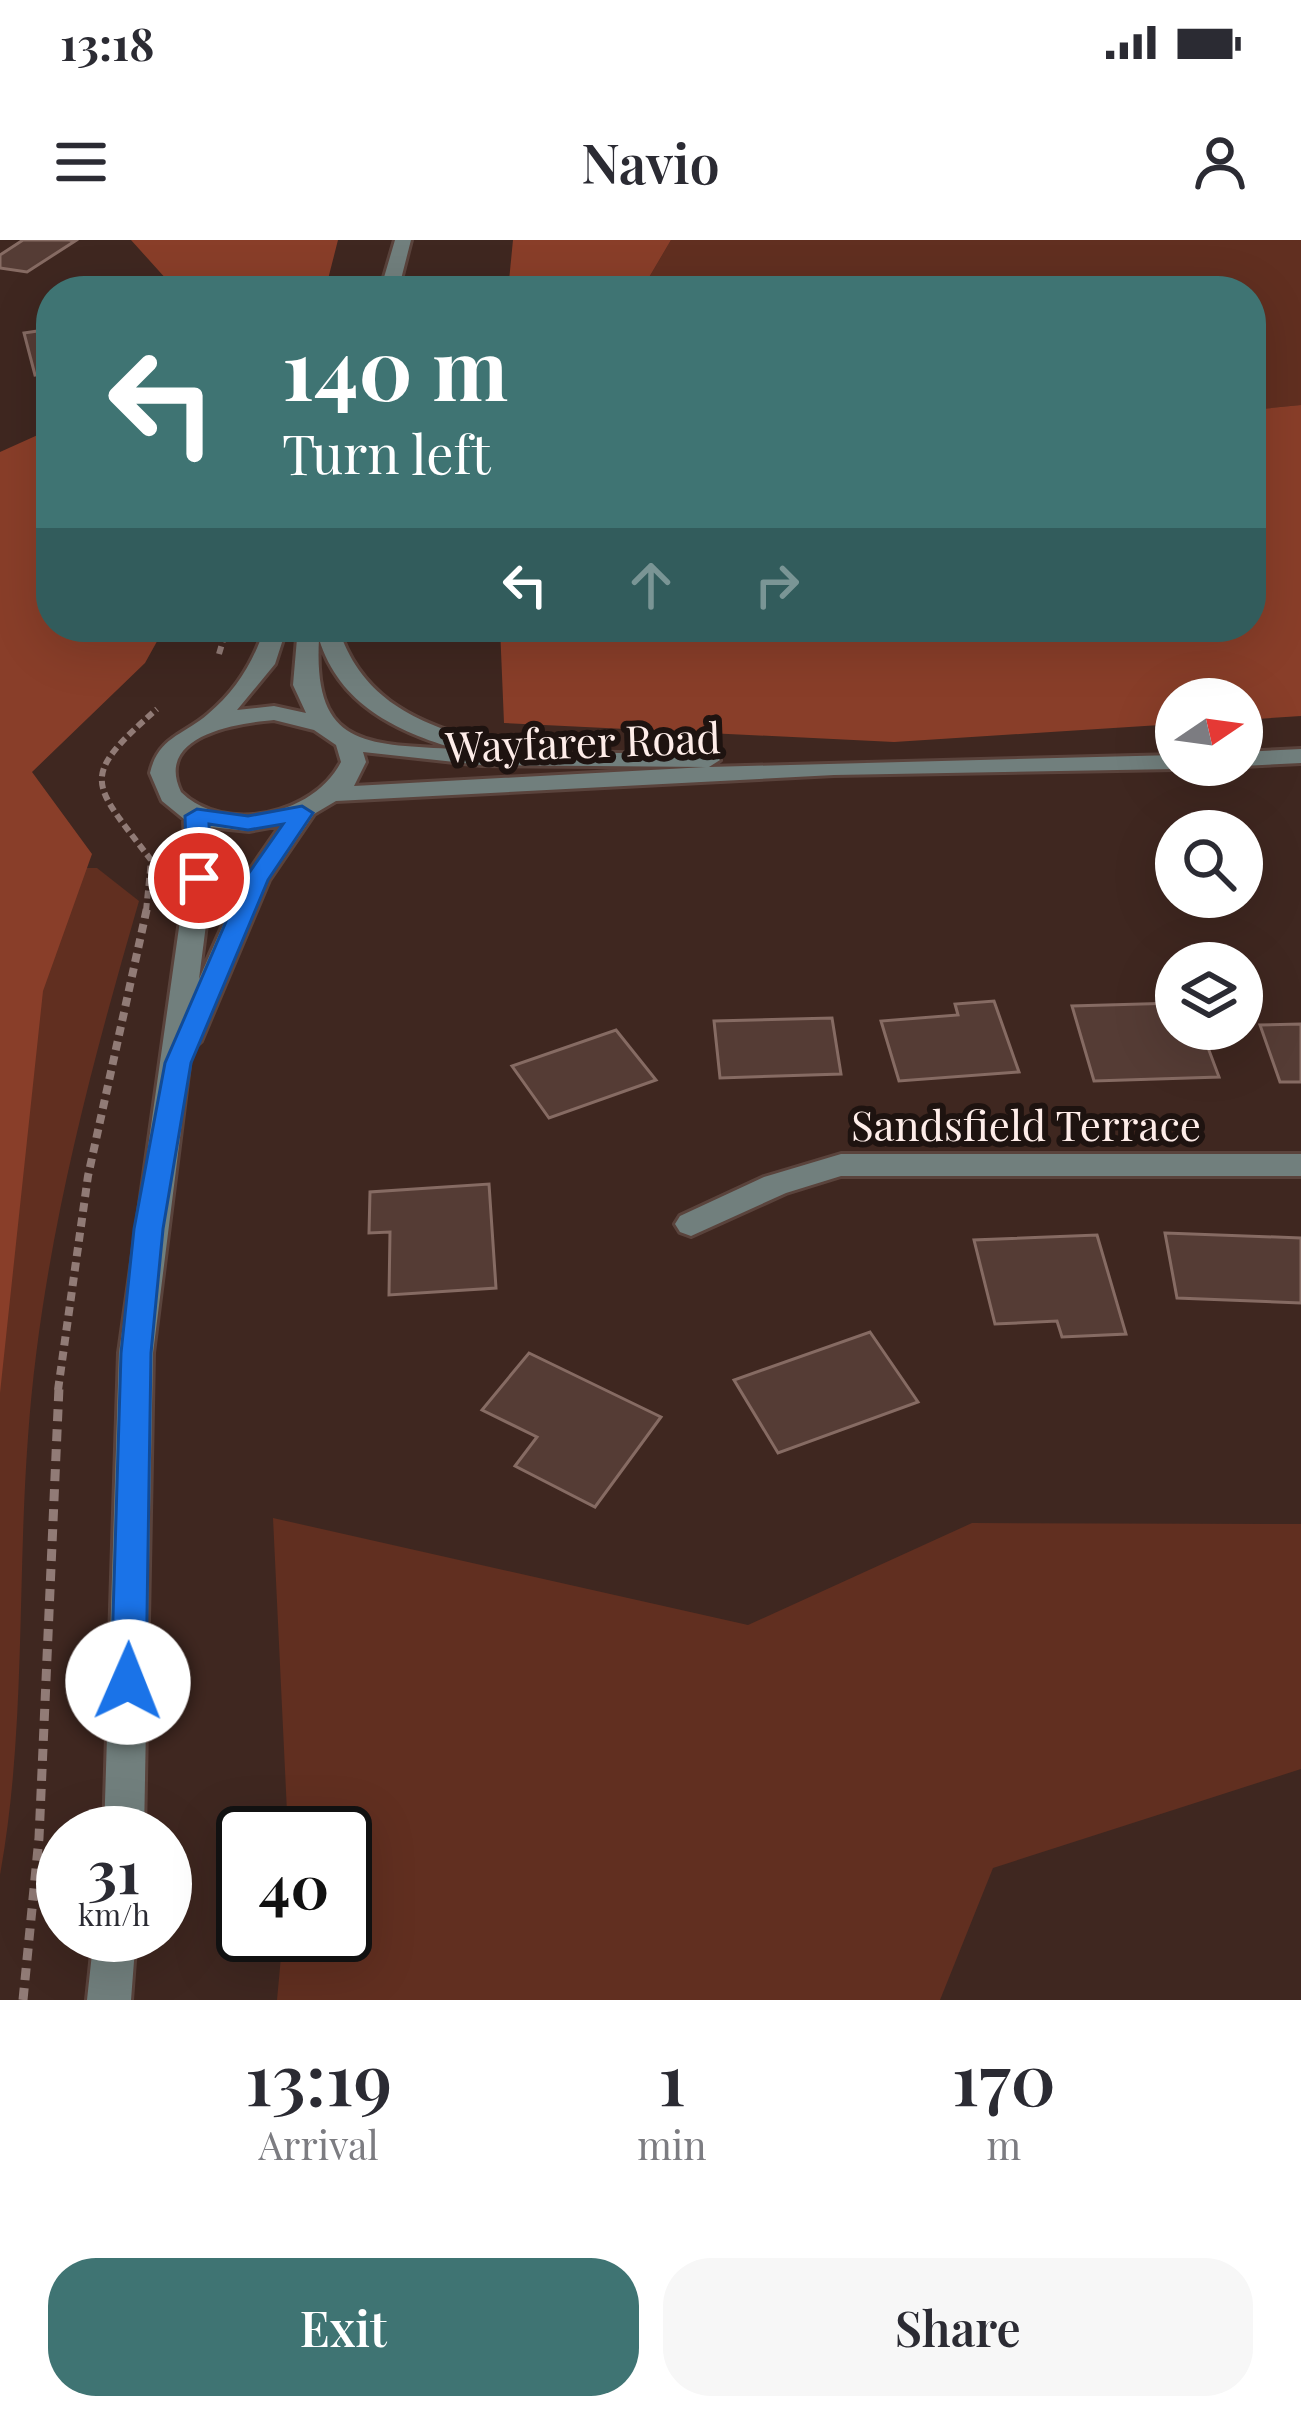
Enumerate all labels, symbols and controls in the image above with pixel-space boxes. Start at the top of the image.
text: 13:18 [60,12,154,72]
text: Navio [581,126,720,198]
icon: menu [48,129,114,195]
icon: person [1187,129,1253,195]
text: 140 m [282,310,508,422]
icon: left [84,324,240,480]
text: Turn left [282,417,491,489]
icon: left [492,552,558,618]
icon: ahead [618,552,684,618]
icon: right [744,552,810,618]
north arrow [1155,678,1263,786]
map controls [1155,678,1263,1050]
street label: Wayfarer Road [443,708,722,774]
button: search [1155,810,1263,918]
pin [148,827,250,929]
icon: arrive [166,845,232,911]
button: layers [1155,942,1263,1050]
street label: Sandsfield Terrace [851,1096,1201,1152]
position arrow [65,1619,191,1745]
speed limit sign: 40 [216,1806,372,1962]
text: 31 [88,1829,140,1909]
text: km/h [78,1894,150,1934]
text: 13:19 [245,2028,392,2124]
text: 1 [658,2028,686,2124]
text: 170 [952,2028,1056,2124]
text: Arrival [259,2118,379,2170]
text: min [637,2118,707,2170]
text: m [986,2118,1021,2170]
button: Exit [48,2258,639,2396]
button: Share [663,2258,1253,2396]

